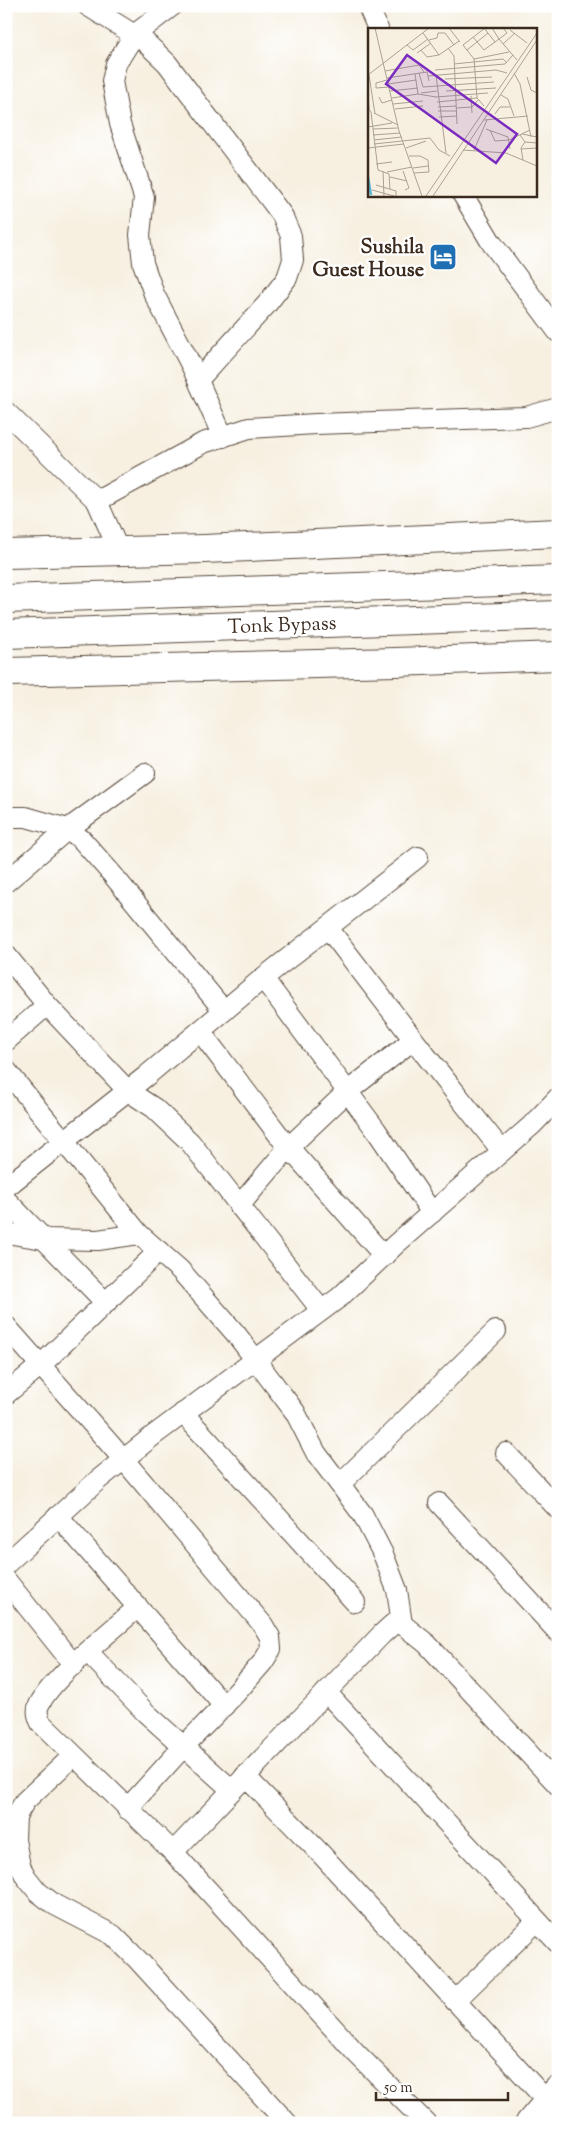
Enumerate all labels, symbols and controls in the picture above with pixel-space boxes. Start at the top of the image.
inset map [368,28,536,196]
place label: Sushila Guest House [312,234,425,286]
hotel icon: Sushila Guest House [428,242,458,272]
street label: Tonk Bypass [227,610,337,643]
scale bar [376,2069,509,2101]
text: 50 m [383,2078,413,2099]

